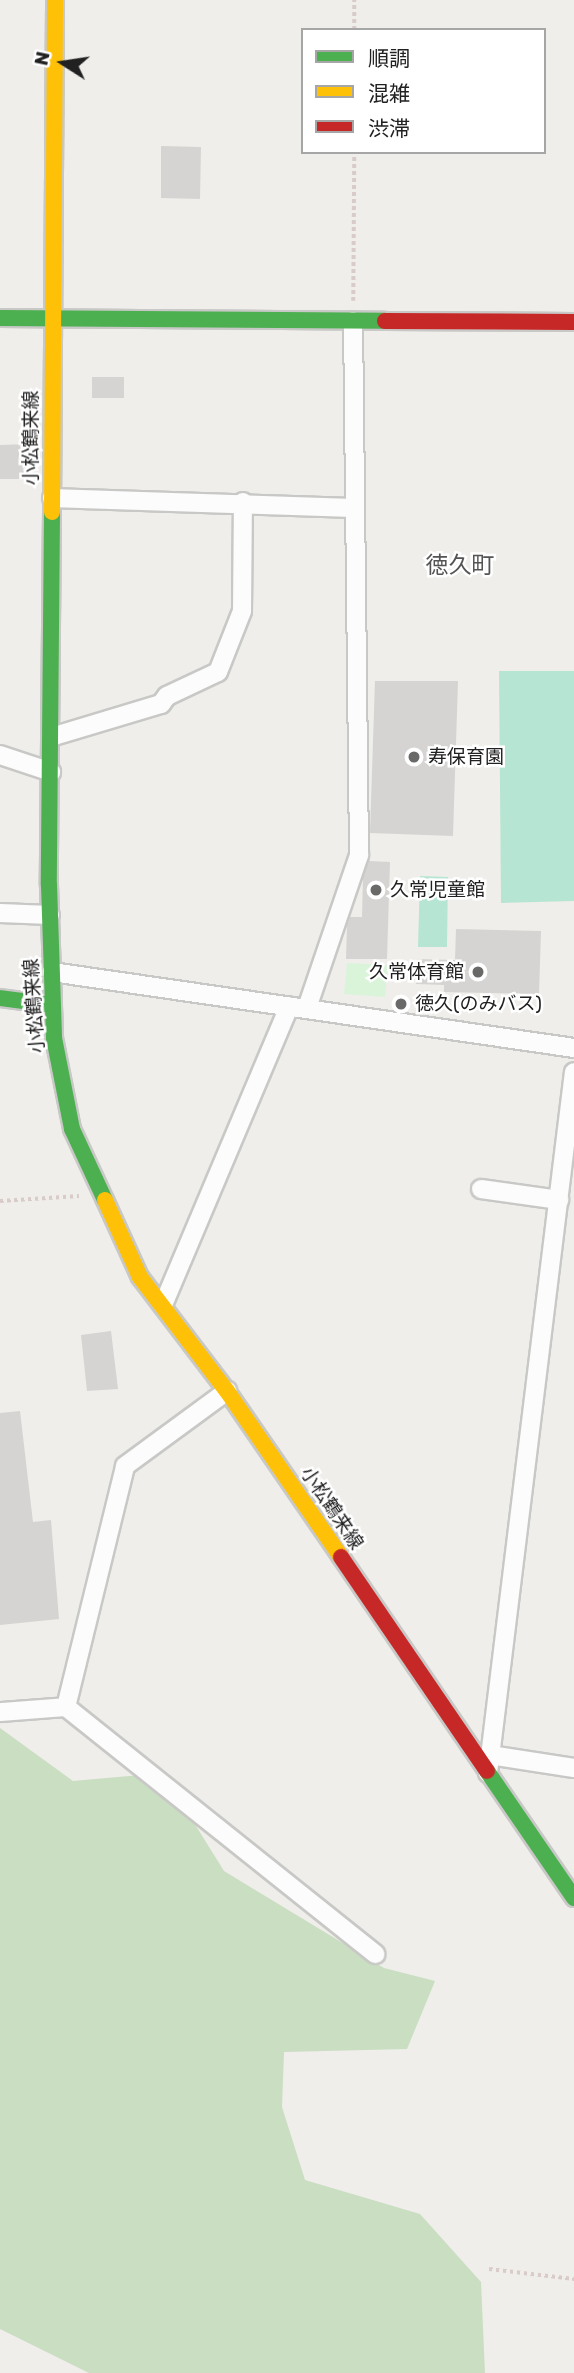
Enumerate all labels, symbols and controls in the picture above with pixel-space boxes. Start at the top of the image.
north arrow [28,28,98,98]
legend [301,28,546,154]
text: 順調 [368,46,410,71]
text: N [29,49,55,68]
text: 混雑 [368,81,410,106]
text: 渋滞 [368,116,410,141]
street label: 小松鶴来線 [20,391,42,485]
district label: 徳久町 [426,551,494,579]
place label: 寿保育園 [428,746,504,768]
marker: 寿保育園 [406,749,422,765]
place label: 久常児童館 [390,879,485,901]
marker: 久常児童館 [368,882,384,898]
street label: 小松鶴来線 [19,958,49,1054]
place label: 久常体育館 [369,961,464,983]
marker: 久常体育館 [470,964,486,980]
place label: 徳久(のみバス) [415,993,542,1015]
marker: 徳久(のみバス) [393,996,409,1012]
street label: 小松鶴来線 [296,1462,368,1554]

